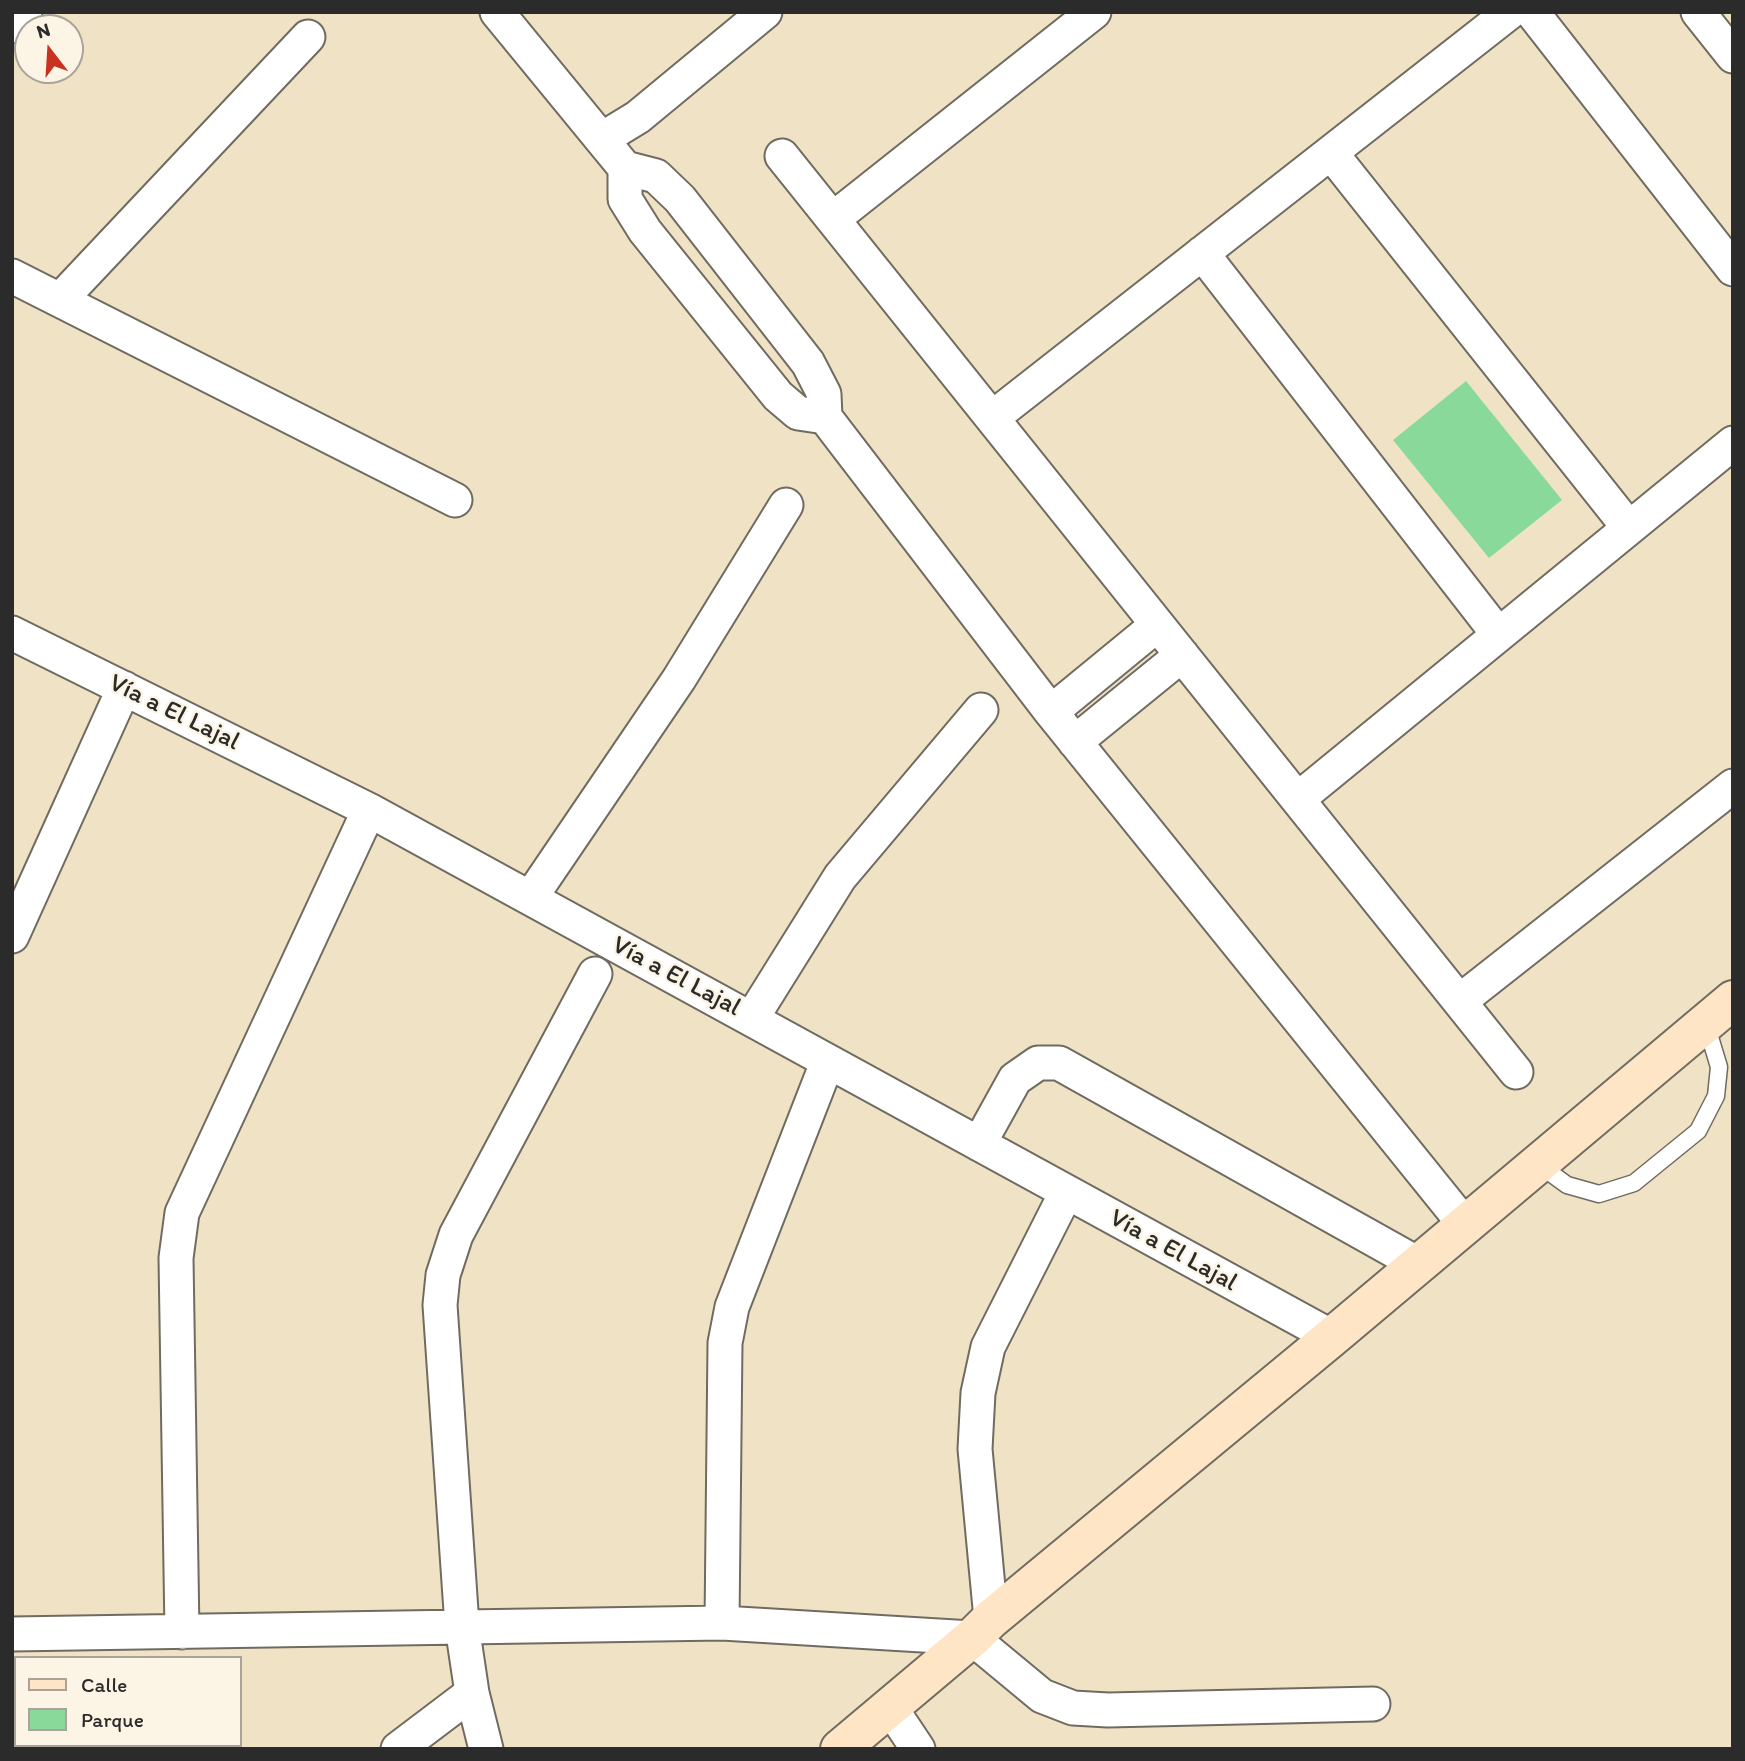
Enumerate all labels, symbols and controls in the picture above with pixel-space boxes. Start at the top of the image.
north arrow [14,14,84,84]
text: N [34,17,53,43]
street label: Vía a El Lajal [104,668,244,758]
street label: Vía a El Lajal [606,930,746,1024]
street label: Vía a El Lajal [1104,1203,1242,1299]
legend [14,1656,242,1747]
text: Calle [81,1672,127,1697]
text: Parque [81,1707,144,1732]

